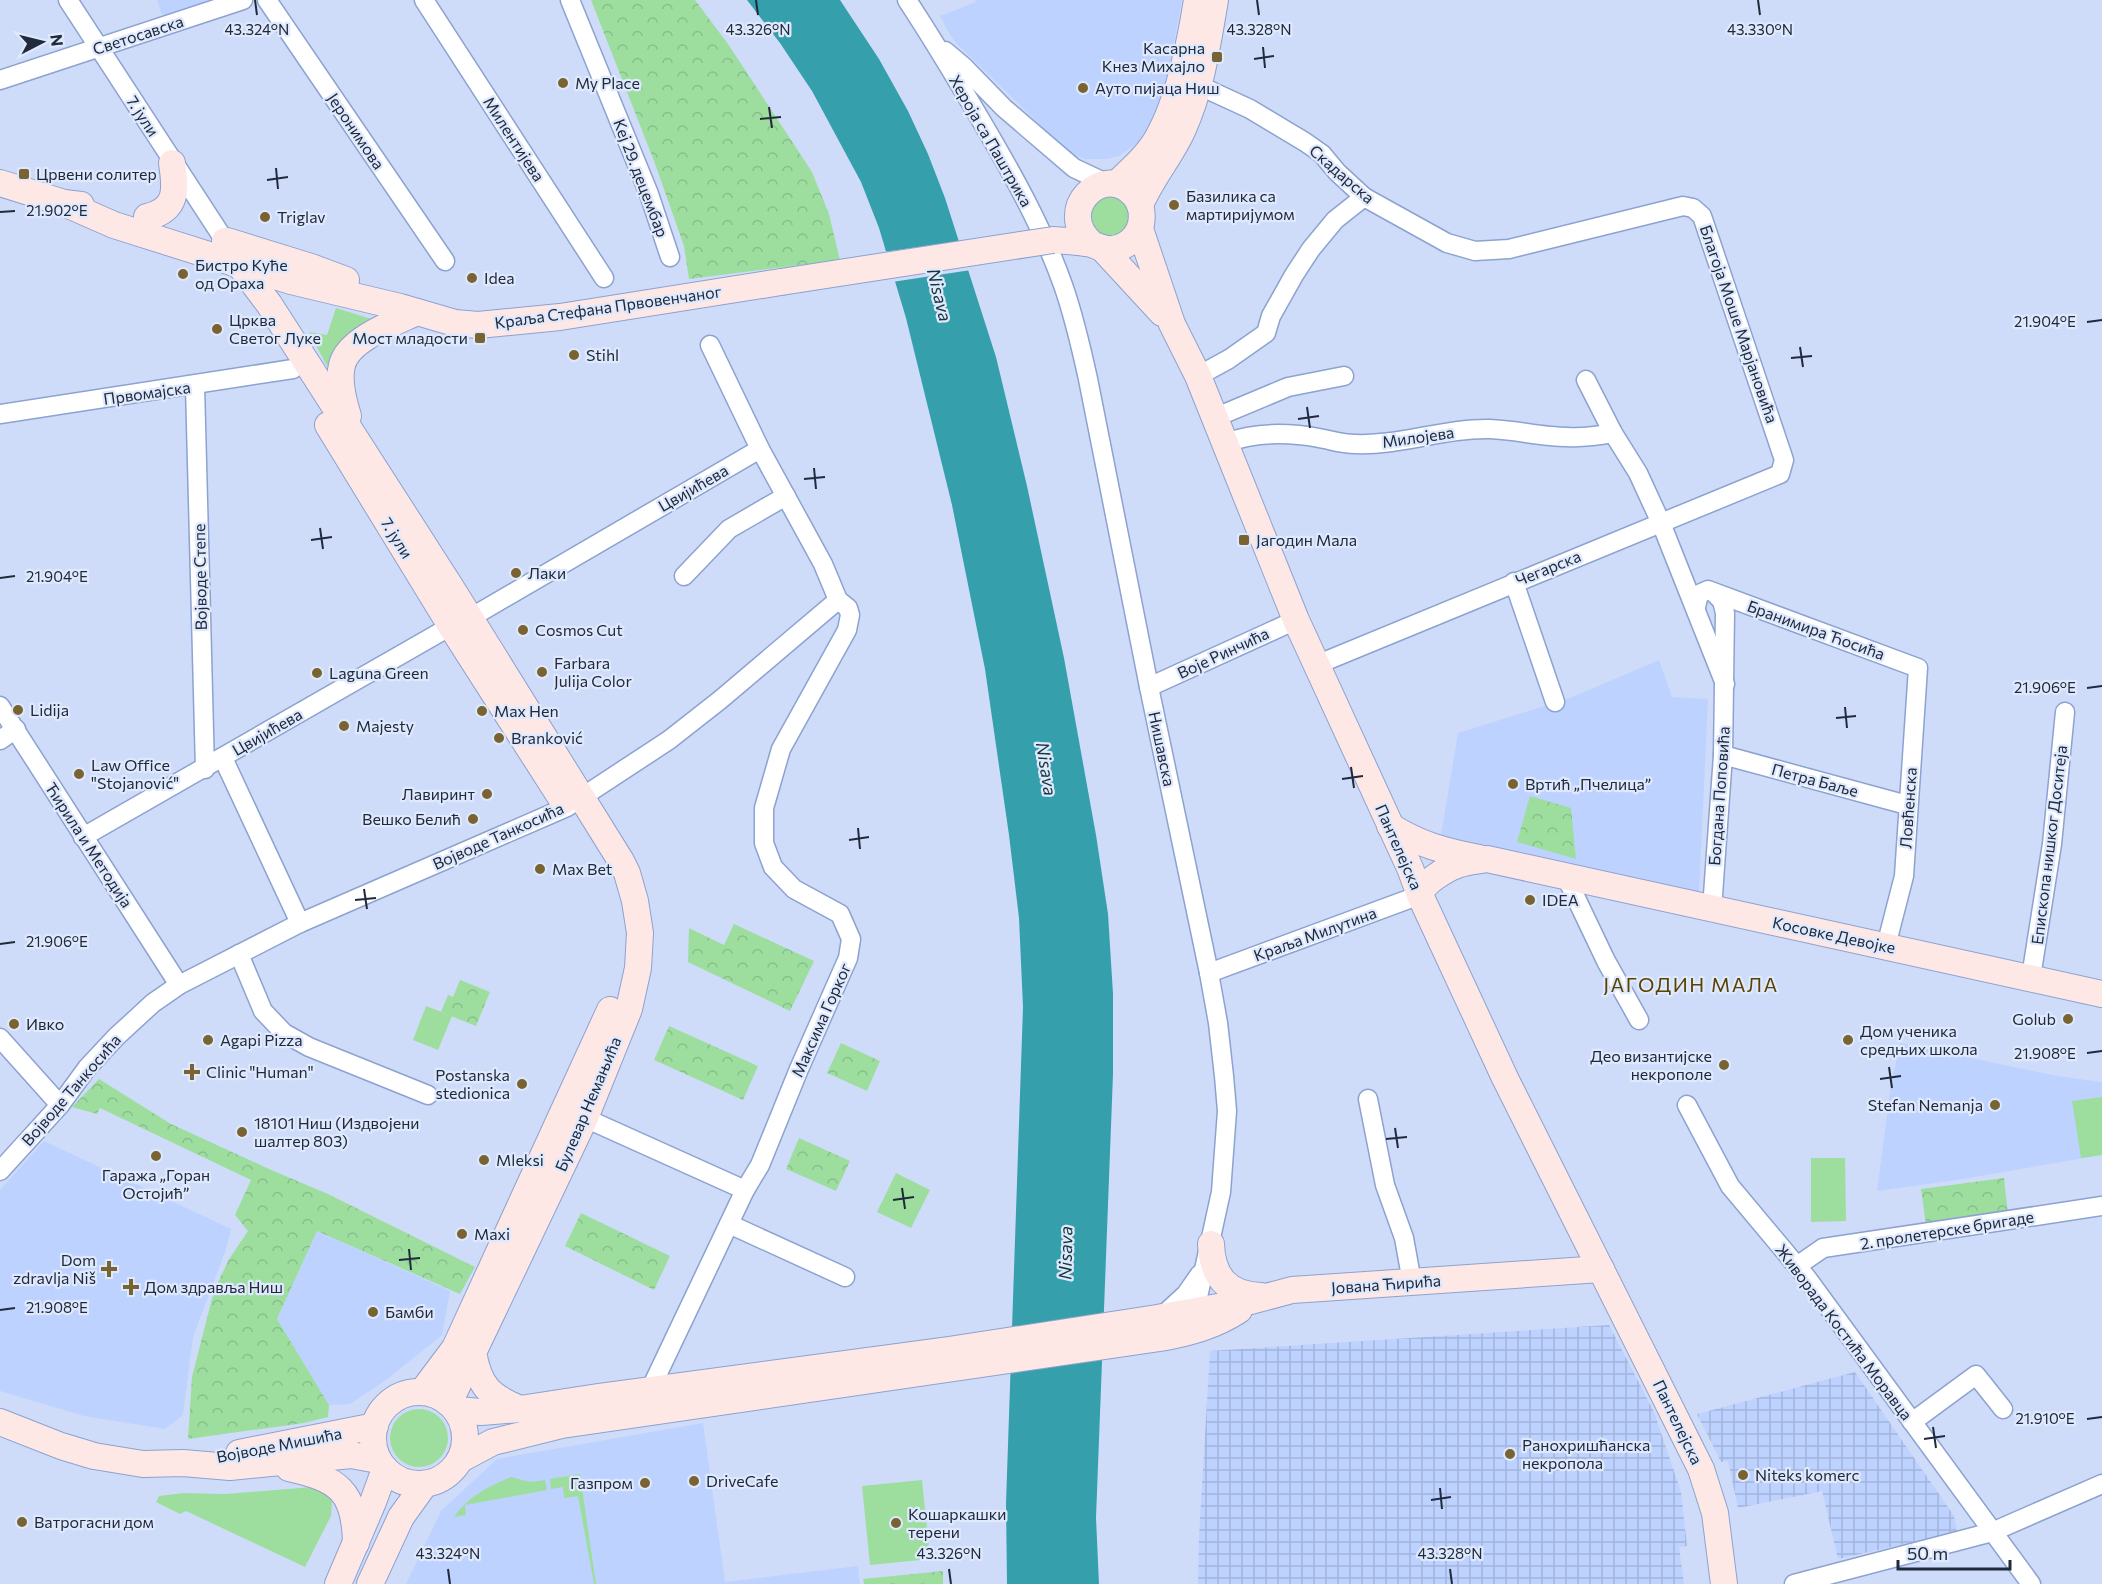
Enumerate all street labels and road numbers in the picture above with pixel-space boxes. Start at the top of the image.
street label: Светосавска [90,11,186,58]
street label: Хероја са Паштрика [946,72,1037,210]
street label: Јеронимова [324,89,389,173]
street label: 7. јули [123,92,163,140]
street label: Милентијева [480,93,549,185]
street label: Кеј 29. децембар [610,116,673,240]
street label: Скадарска [1306,140,1379,207]
street label: Благоја Моше Марјановића [1697,222,1782,425]
street label: Краља Стефана Првовенчаног [493,281,723,332]
street label: Првомајска [102,377,192,408]
street label: Милојева [1381,422,1455,451]
street label: Цвијићева [654,460,731,515]
street label: 7. јули [378,514,417,562]
street label: Војводе Степе [189,523,210,631]
street label: Чегарска [1512,546,1583,589]
street label: Бранимира Ћосића [1745,596,1887,663]
street label: Воје Ринчића [1174,623,1272,682]
street label: Цвијићева [228,704,305,759]
street label: Нишавска [1145,710,1180,788]
street label: Богдана Поповића [1704,726,1733,866]
street label: Епископа нишког Доситеја [2027,744,2070,946]
street label: Петра Баље [1770,759,1861,800]
street label: Ловћенска [1895,767,1920,849]
street label: Ћирила и Методија [42,779,137,911]
street label: Војводе Танкосића [429,798,566,873]
street label: Пантелејска [1372,801,1427,893]
street label: Краља Милутина [1251,902,1379,965]
street label: Косовке Девојке [1771,912,1897,957]
street label: Максима Горког [787,960,854,1080]
street label: Војводе Танкосића [17,1030,124,1149]
street label: Булевар Немањића [551,1034,624,1174]
street label: 2. пролетерске бригаде [1859,1206,2035,1253]
street label: Живорада Костића Моравца [1772,1240,1917,1423]
street label: Јована Ћирића [1330,1270,1442,1297]
street label: Пантелејска [1650,1376,1707,1467]
street label: Војводе Мишића [215,1423,343,1466]

